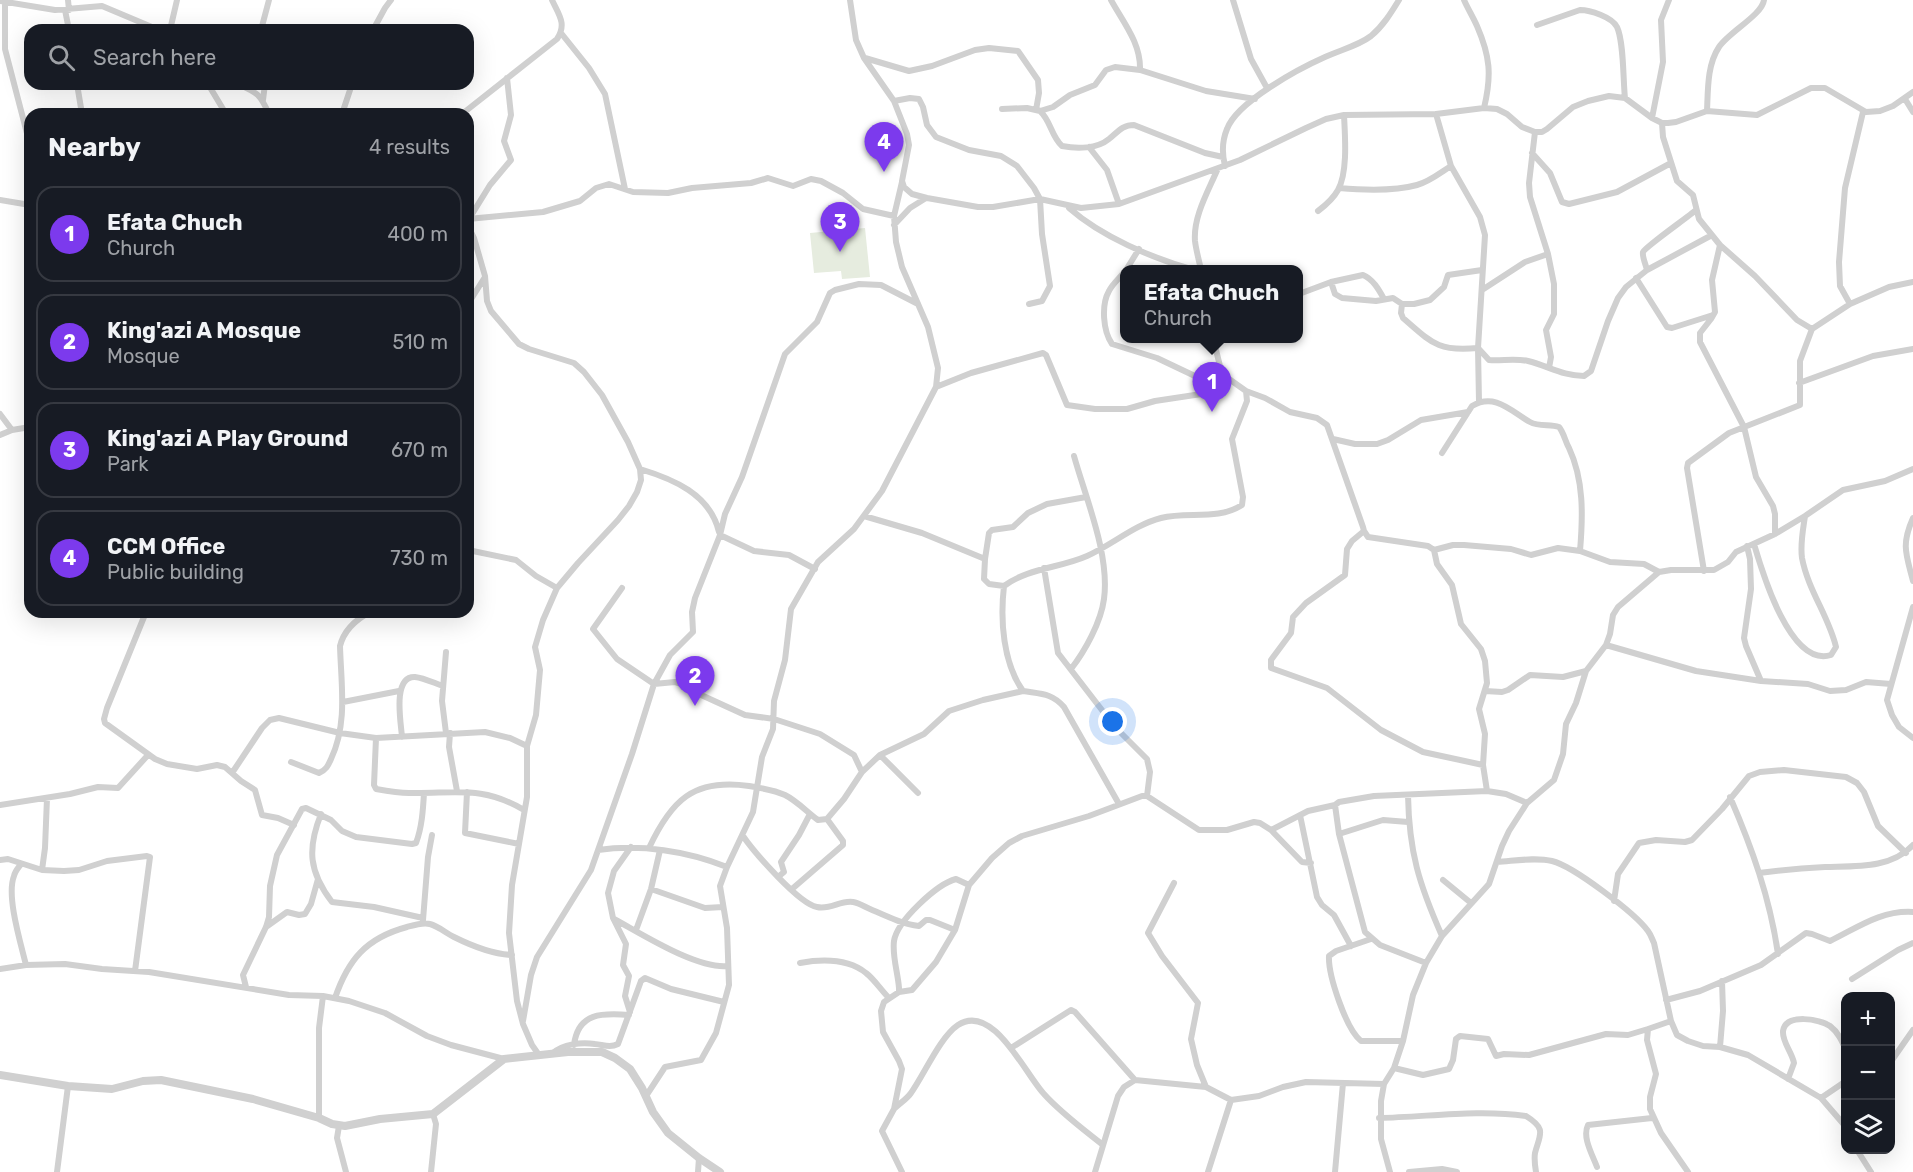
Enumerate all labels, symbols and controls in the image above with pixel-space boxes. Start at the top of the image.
search box [24,24,474,90]
icon: search [45,41,78,74]
text: Search here [93,44,216,71]
pin: 4 [864,122,904,172]
text: Nearby [48,132,141,163]
text: 4 results [369,135,450,159]
pin: 3 [820,202,860,252]
text: Efata Chuch [107,209,243,236]
text: 1 [65,222,74,246]
text: 400 m [388,222,448,246]
text: Church [107,236,175,260]
popup [1120,265,1303,343]
text: Efata Chuch [1144,279,1279,306]
text: Church [1144,306,1212,330]
text: King'azi A Mosque [107,317,301,344]
text: 2 [63,330,76,354]
text: 510 m [392,330,448,354]
text: Mosque [107,344,180,368]
pin: 1 [1192,362,1232,412]
text: King'azi A Play Ground [107,425,349,452]
text: 3 [63,438,76,462]
text: 670 m [391,438,448,462]
text: Park [107,452,149,476]
text: CCM Office [107,533,225,560]
text: 4 [63,546,76,570]
text: 730 m [390,546,448,570]
text: Public building [107,560,244,584]
pin: 2 [676,656,714,706]
your location [1098,707,1127,736]
map controls [1841,992,1895,1154]
button: + [1841,992,1895,1046]
button: − [1841,1046,1895,1100]
button: layers [1841,1100,1895,1154]

